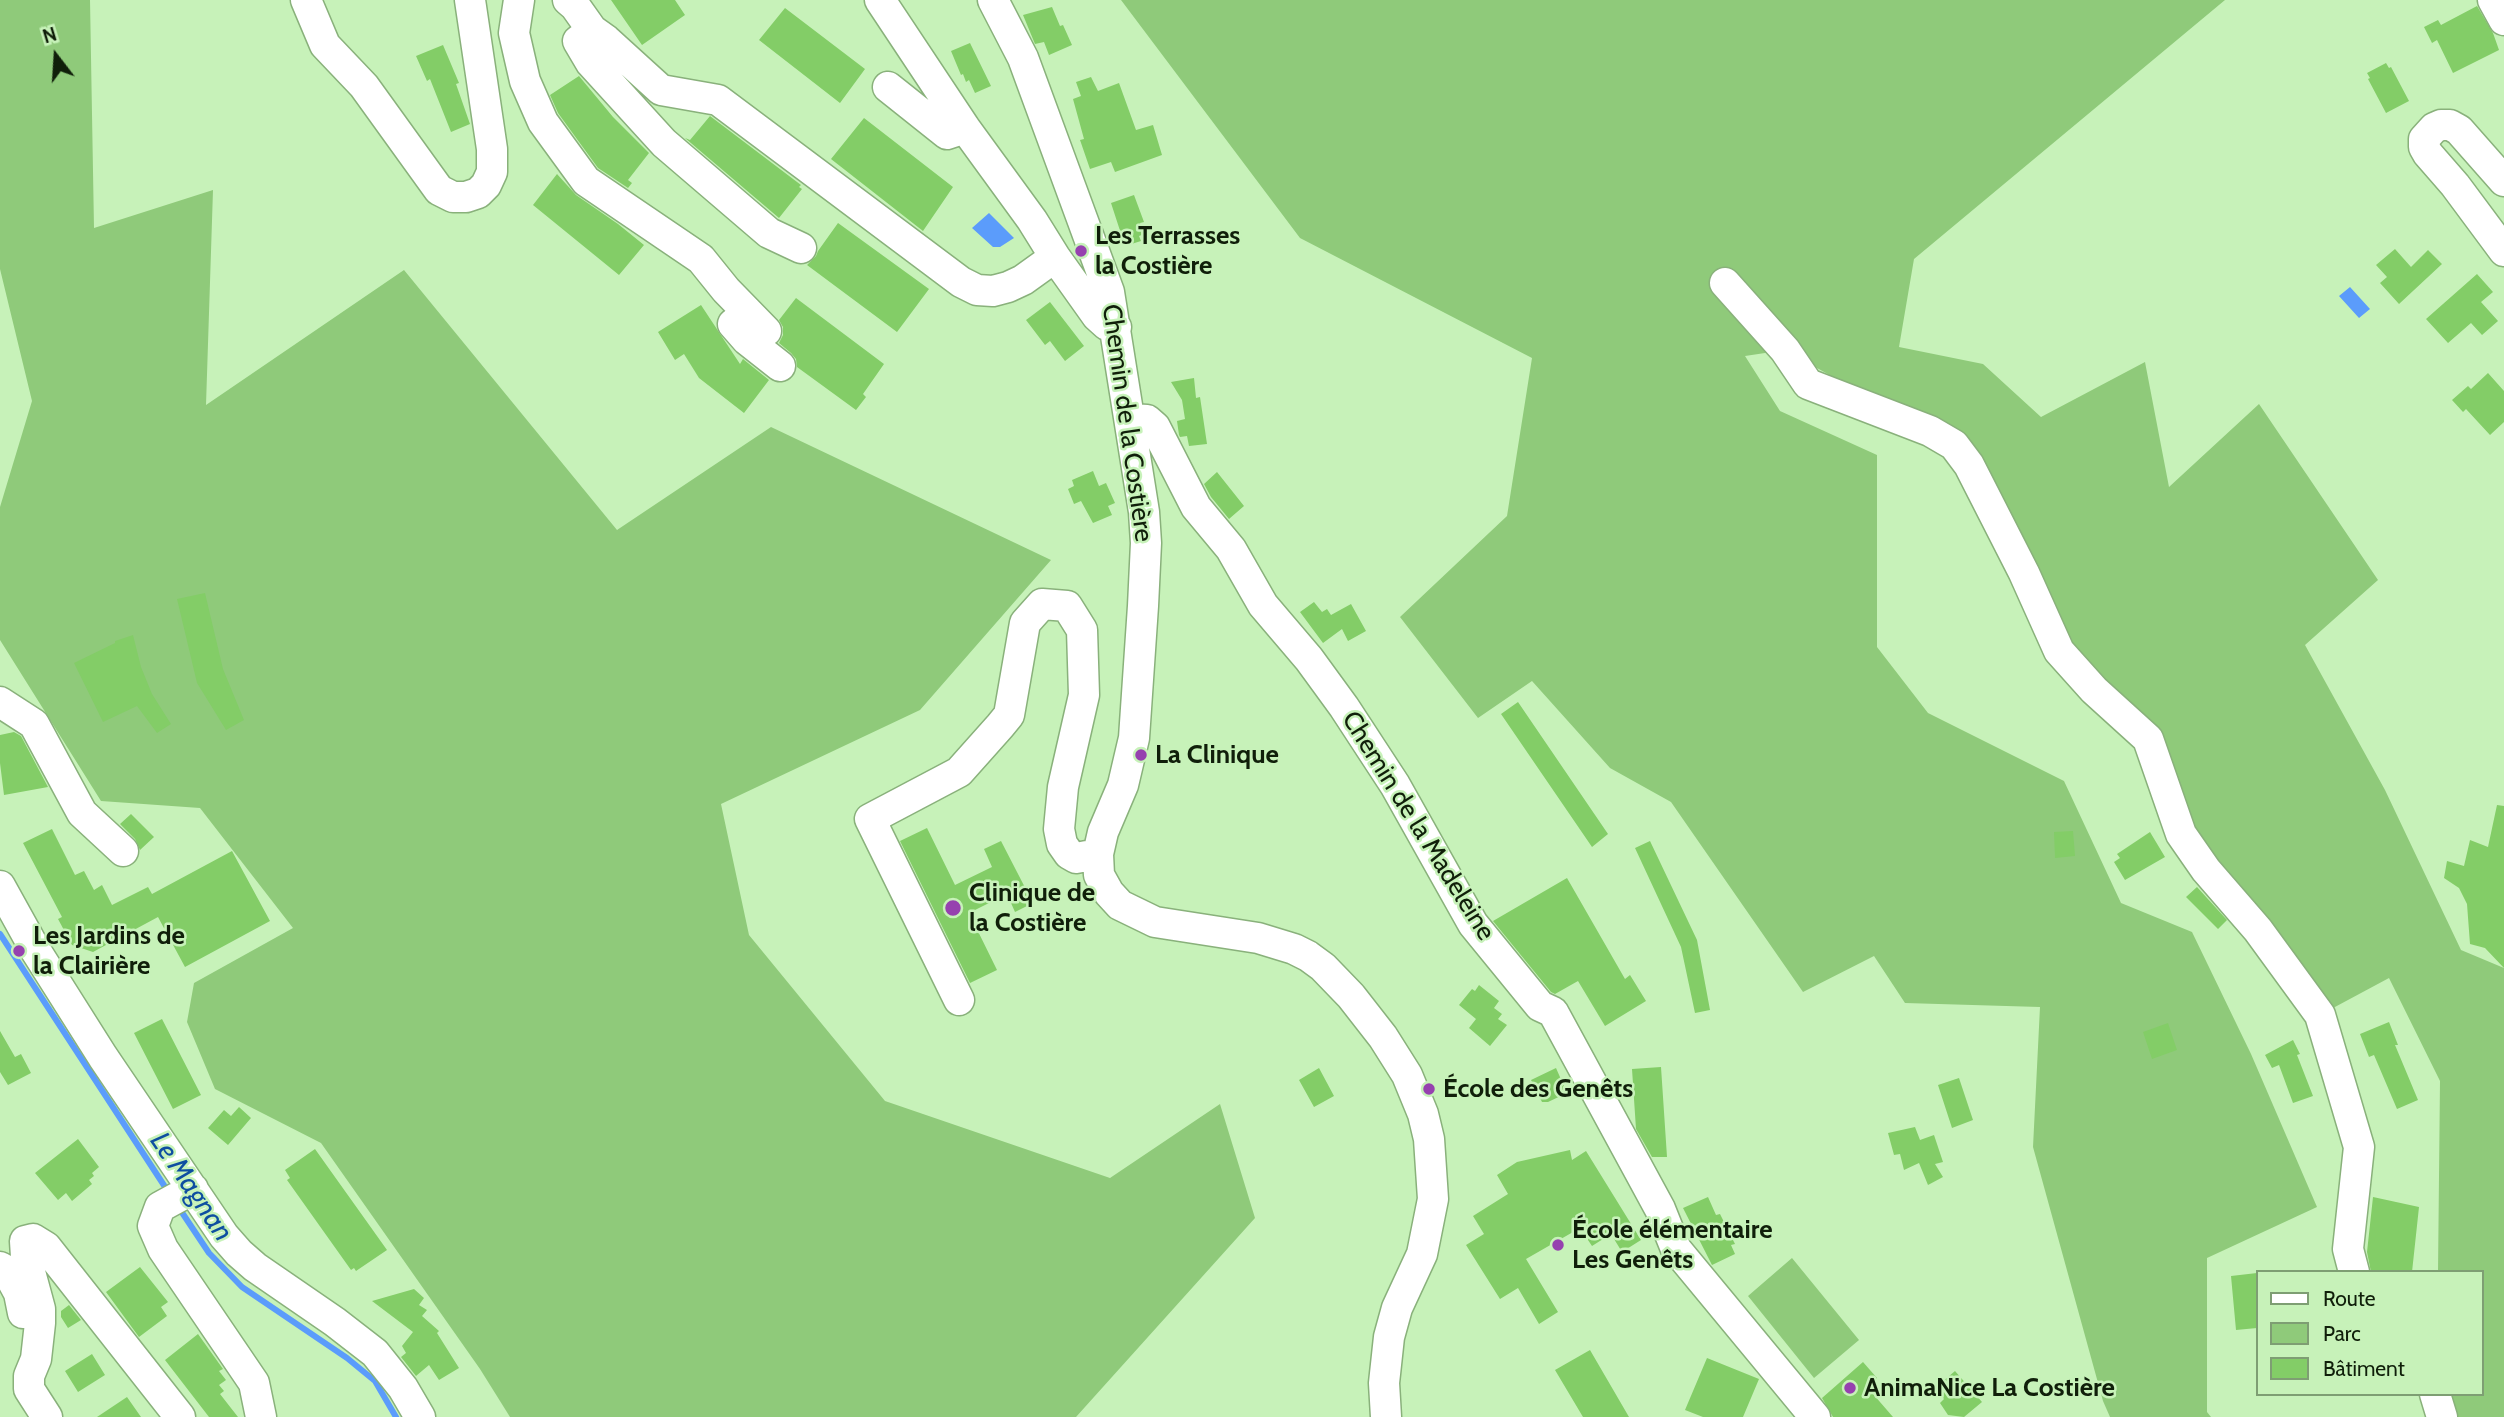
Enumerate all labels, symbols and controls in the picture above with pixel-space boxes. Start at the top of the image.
north arrow [21,21,91,91]
text: N [40,22,60,48]
place label: Les Terrasses la Costière [1095,220,1240,282]
marker: Les Terrasses la Costière [1073,243,1089,259]
street label: Chemin de la Costière [1095,302,1159,544]
street label: Chemin de la Madeleine [1335,706,1501,946]
place label: La Clinique [1155,739,1279,771]
marker: La Clinique [1133,747,1149,763]
place label: Clinique de la Costière [969,877,1095,938]
marker: Clinique de la Costière [943,898,963,918]
place label: Les Jardins de la Clairière [33,920,185,982]
marker: Les Jardins de la Clairière [11,943,27,959]
place label: École des Genêts [1443,1073,1633,1105]
marker: École des Genêts [1421,1081,1437,1097]
water label: Le Magnan [142,1126,240,1248]
place label: École élémentaire Les Genêts [1572,1214,1773,1276]
marker: École élémentaire Les Genêts [1550,1237,1566,1253]
legend [2256,1270,2483,1396]
text: Route [2323,1286,2376,1311]
text: Parc [2323,1321,2361,1346]
text: Bâtiment [2323,1356,2405,1381]
place label: AnimaNice La Costière [1864,1372,2115,1404]
marker: AnimaNice La Costière [1842,1380,1858,1396]

